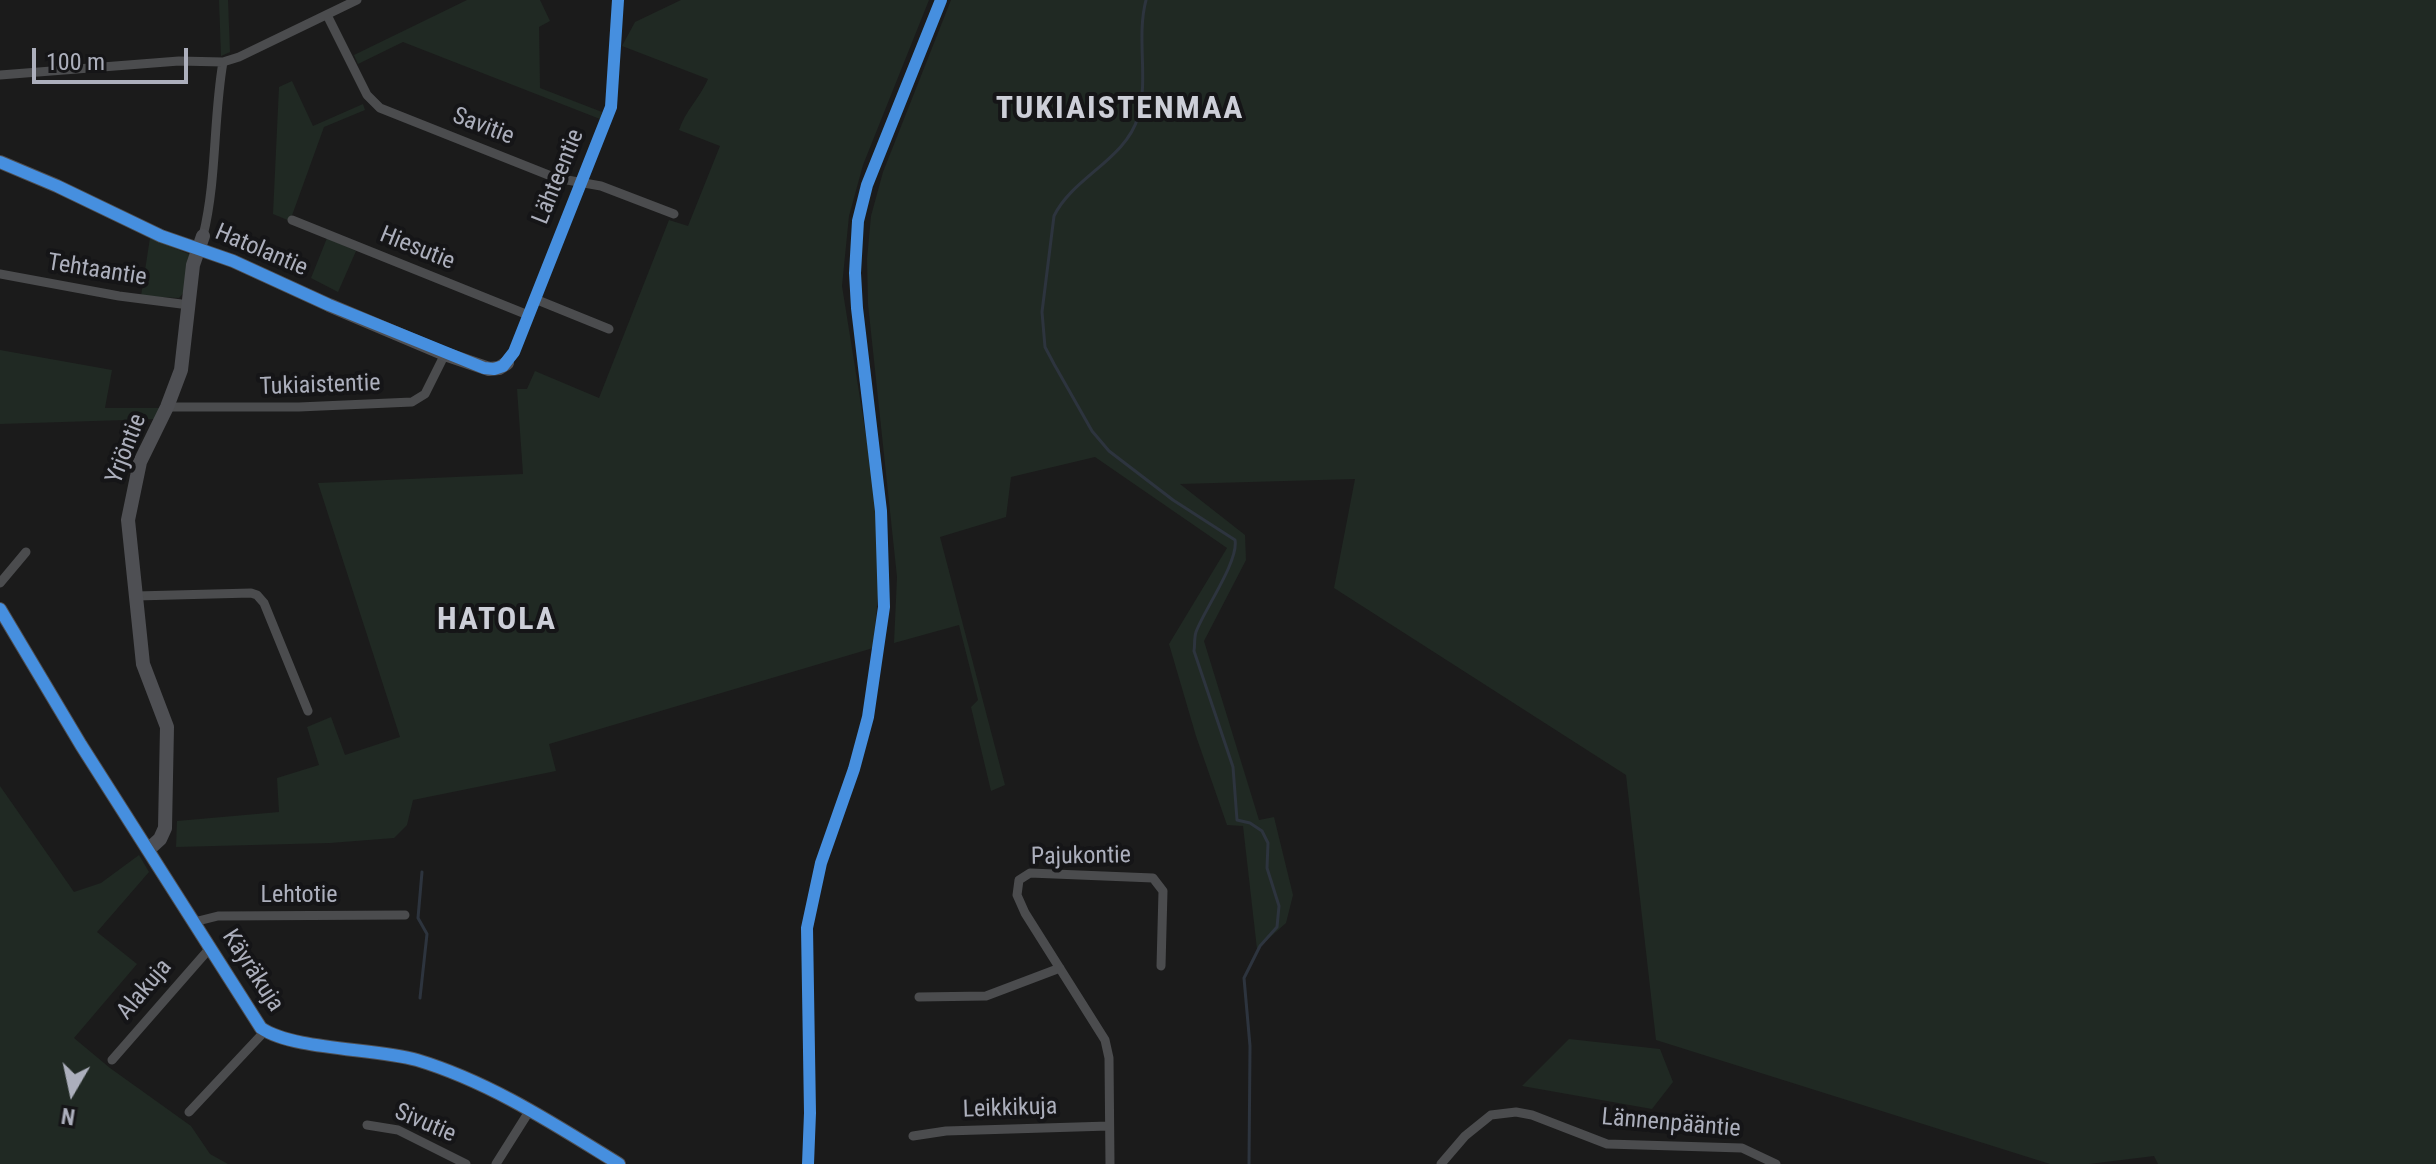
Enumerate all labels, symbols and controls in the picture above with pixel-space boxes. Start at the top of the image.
scale bar [36,32,192,82]
text: 100 m [46,48,105,76]
district label: TUKIAISTENMAA [996,91,1244,129]
street label: Savitie [448,102,518,152]
street label: Lähteentie [527,125,591,229]
street label: Hatolantie [210,219,312,283]
street label: Hiesutie [375,221,459,277]
street label: Tehtaantie [45,249,149,293]
street label: Tukiaistentie [259,369,381,403]
street label: Yrjöntie [101,410,153,488]
district label: HATOLA [437,602,557,640]
street label: Pajukontie [1031,842,1131,872]
street label: Lehtotie [260,882,338,910]
street label: Käyräkuja [215,925,289,1017]
street label: Alakuja [111,954,179,1026]
north arrow [32,1052,112,1132]
street label: Leikkikuja [962,1093,1058,1125]
street label: Sivutie [390,1098,460,1150]
text: N [60,1103,77,1130]
street label: Lännenpääntie [1600,1104,1742,1144]

